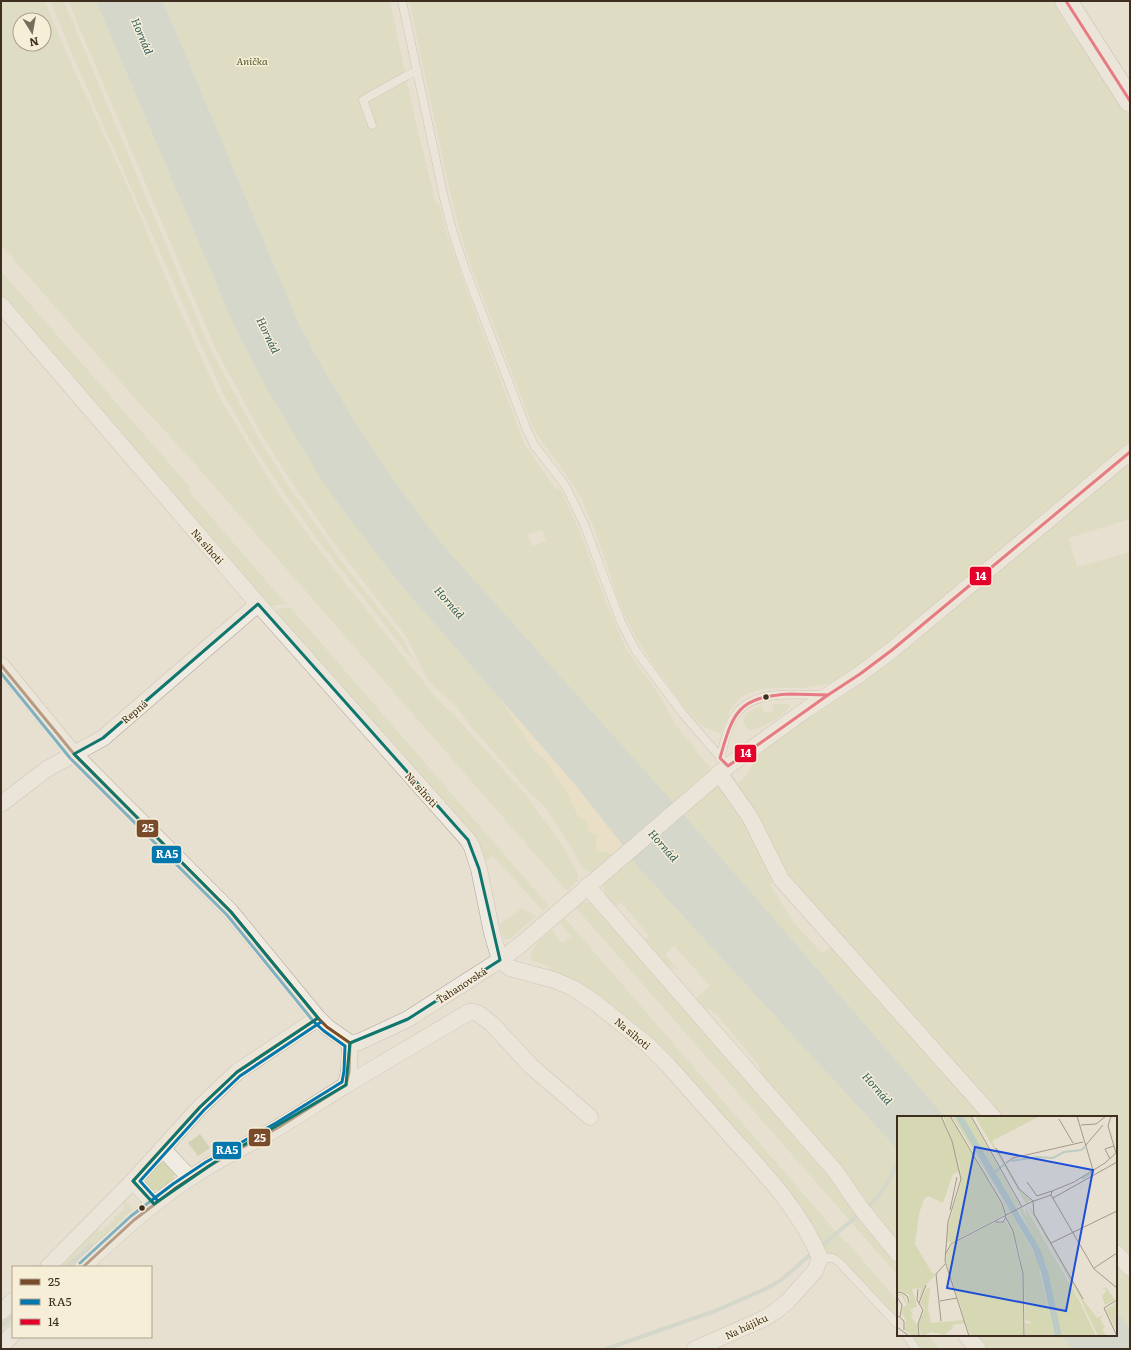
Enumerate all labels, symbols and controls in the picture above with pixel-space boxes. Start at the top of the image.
north arrow [12,12,52,52]
water label: Hornád [128,15,158,57]
text: N [28,34,40,52]
park label: Anička [236,53,268,68]
water label: Hornád [254,314,285,356]
street label: Na sihoti [188,525,228,568]
line badge: 14 [969,566,992,586]
text: 14 [976,567,987,583]
water label: Hornád [431,582,469,622]
unlabelled marker [761,692,771,702]
street label: Repná [118,695,151,726]
line badge: 14 [734,744,757,763]
text: 14 [741,744,752,760]
street label: Na sihoti [402,768,442,810]
line badge: 25 [136,819,159,838]
text: 25 [142,819,154,835]
water label: Hornád [645,825,683,865]
line badge: RA5 [151,845,182,864]
text: RA5 [156,845,178,861]
street label: Ťahanovská [433,963,490,1007]
street label: Na sihoti [612,1014,655,1053]
water label: Hornád [859,1068,897,1108]
inset map [897,1116,1117,1336]
line badge: 25 [248,1128,271,1147]
text: 25 [254,1129,266,1145]
line badge: RA5 [212,1141,242,1160]
text: RA5 [216,1141,238,1157]
unlabelled marker [137,1203,147,1213]
legend [12,1266,152,1338]
text: 25 [48,1272,60,1290]
text: RA5 [48,1292,72,1310]
street label: Na hájiku [722,1309,771,1342]
text: 14 [48,1312,59,1330]

